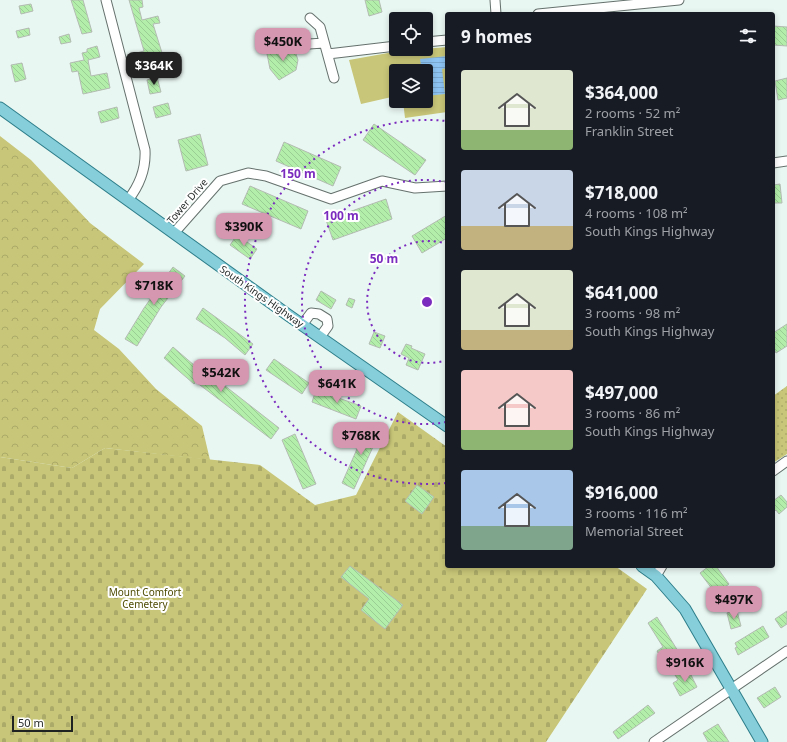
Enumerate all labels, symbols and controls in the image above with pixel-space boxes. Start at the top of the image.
map controls [389,12,433,108]
button: locate [389,12,433,56]
text: 9 homes [461,25,532,48]
icon: filters [737,25,759,47]
pin: $450K [255,28,311,62]
text: $450K [264,32,302,50]
pin: $364K [126,52,182,86]
text: $364K [135,56,173,74]
button: layers [389,64,433,108]
text: $364,000 [585,81,658,104]
icon: home [493,86,541,134]
text: 2 rooms · 52 m² [585,104,680,122]
text: Franklin Street [585,122,674,140]
text: 150 m [280,165,316,182]
street label: Tower Drive [163,175,211,227]
text: $718,000 [585,181,658,204]
icon: home [493,186,541,234]
text: 4 rooms · 108 m² [585,204,688,222]
text: 100 m [323,207,359,224]
pin: $390K [216,213,272,247]
text: $390K [225,217,263,235]
text: South Kings Highway [585,222,714,240]
text: 50 m [370,250,398,267]
street label: South Kings Highway [217,262,307,331]
pin: $718K [126,272,182,306]
text: $718K [135,276,173,294]
text: $641,000 [585,281,658,304]
icon: home [493,286,541,334]
centre of rings [420,295,434,309]
text: 3 rooms · 98 m² [585,304,680,322]
text: South Kings Highway [585,322,714,340]
pin: $542K [193,359,249,393]
text: $542K [202,363,240,381]
pin: $641K [309,370,365,404]
text: $641K [318,374,356,392]
text: $497,000 [585,381,658,404]
icon: home [493,386,541,434]
text: 3 rooms · 86 m² [585,404,680,422]
pin: $768K [333,422,389,456]
text: South Kings Highway [585,422,714,440]
text: $768K [342,426,380,444]
text: $916,000 [585,481,658,504]
icon: home [493,486,541,534]
text: 3 rooms · 116 m² [585,504,688,522]
text: Memorial Street [585,522,683,540]
park label: Mount Comfort Cemetery [109,585,182,611]
pin: $497K [706,586,762,620]
text: $497K [715,590,753,608]
pin: $916K [657,649,713,683]
text: $916K [666,653,704,671]
scale bar [12,714,73,733]
text: 50 m [18,715,44,730]

